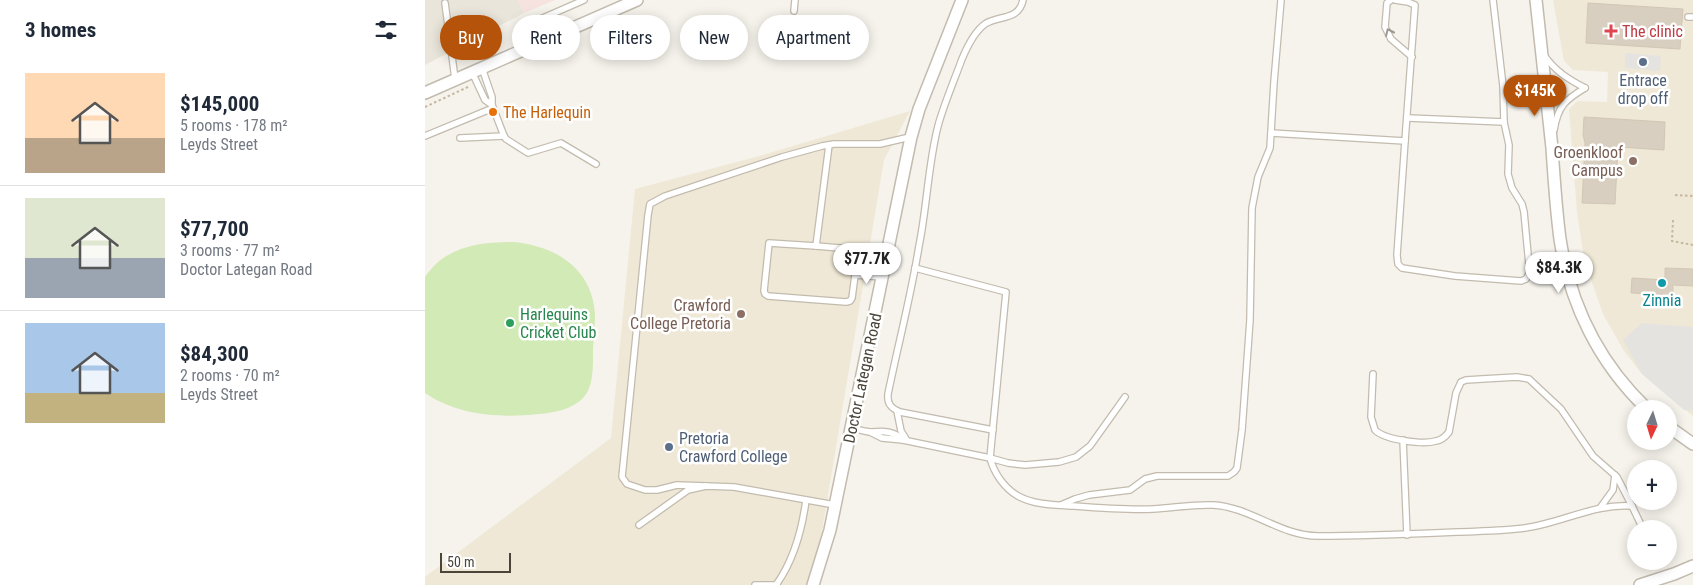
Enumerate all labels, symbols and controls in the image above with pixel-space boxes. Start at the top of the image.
chip: Buy [440,15,502,60]
chip: Rent [512,15,580,60]
chip: Filters [590,15,670,60]
chip: New [680,15,748,60]
chip: Apartment [758,15,869,60]
icon: filters [372,16,400,44]
text: 3 homes [25,18,96,42]
place label: The clinic [1622,22,1683,41]
marker: The clinic [1604,24,1618,38]
one-way arrow [1384,28,1395,37]
marker: Entrace drop off [1637,56,1649,68]
place label: Entrace drop off [1618,71,1668,108]
pin: $145K [1500,74,1570,117]
text: $145K [1514,81,1556,100]
text: $145,000 [180,92,259,116]
icon: home [65,93,125,153]
place label: The Harlequin [503,103,591,122]
marker: The Harlequin [487,106,499,118]
text: 5 rooms · 178 m² [180,116,288,135]
text: Leyds Street [180,135,258,154]
place label: Groenkloof Campus [1554,143,1623,180]
marker: Groenkloof Campus [1627,155,1639,167]
text: $77,700 [180,217,249,241]
icon: home [65,218,125,278]
text: 3 rooms · 77 m² [180,241,280,260]
pin: $77.7K [826,242,908,285]
text: $77.7K [844,249,890,268]
pin: $84.3K [1518,252,1600,294]
text: $84.3K [1536,258,1582,277]
text: Doctor Lategan Road [180,260,312,279]
marker: Zinnia [1656,277,1668,289]
place label: Zinnia [1643,291,1681,310]
place label: Crawford College Pretoria [630,296,731,333]
place label: Harlequins Cricket Club [520,305,596,342]
marker: Crawford College Pretoria [735,308,747,320]
street label: Doctor Lategan Road [839,311,886,445]
marker: Harlequins Cricket Club [504,317,516,329]
text: $84,300 [180,342,249,366]
icon: home [65,343,125,403]
text: 2 rooms · 70 m² [180,366,280,385]
text: Leyds Street [180,385,258,404]
north arrow [1627,400,1677,450]
map controls [1627,400,1677,570]
place label: Pretoria Crawford College [679,429,787,466]
marker: Pretoria Crawford College [663,441,675,453]
button: + [1627,460,1677,510]
button: − [1627,520,1677,570]
scale bar [440,550,511,573]
text: 50 m [447,554,475,570]

